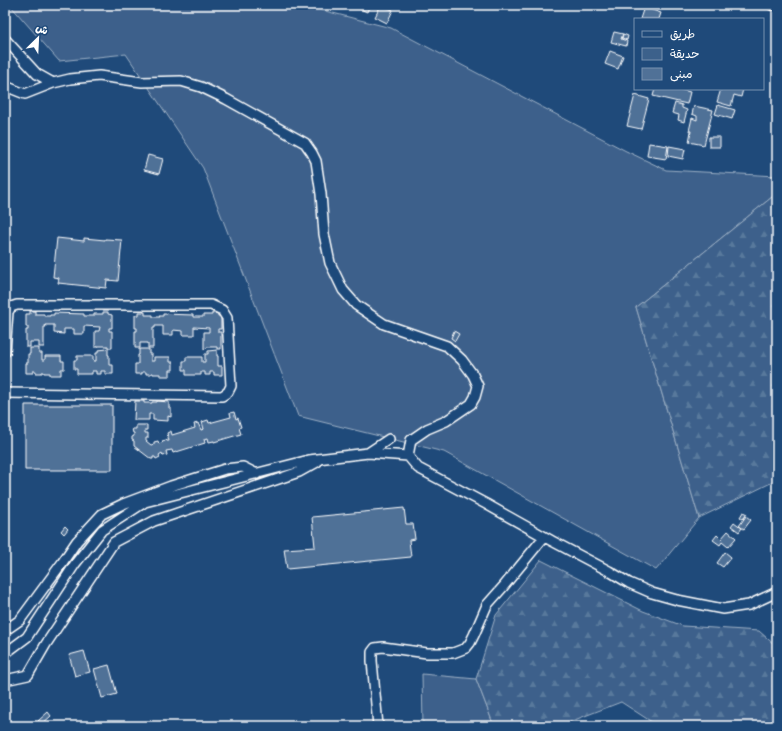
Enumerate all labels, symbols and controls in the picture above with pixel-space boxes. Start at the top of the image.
north arrow [18,18,58,58]
legend [634,18,764,90]
text: ش [33,20,50,40]
text: طريق [670,26,695,44]
text: حديقة [670,46,699,64]
text: مبنى [670,66,693,84]

